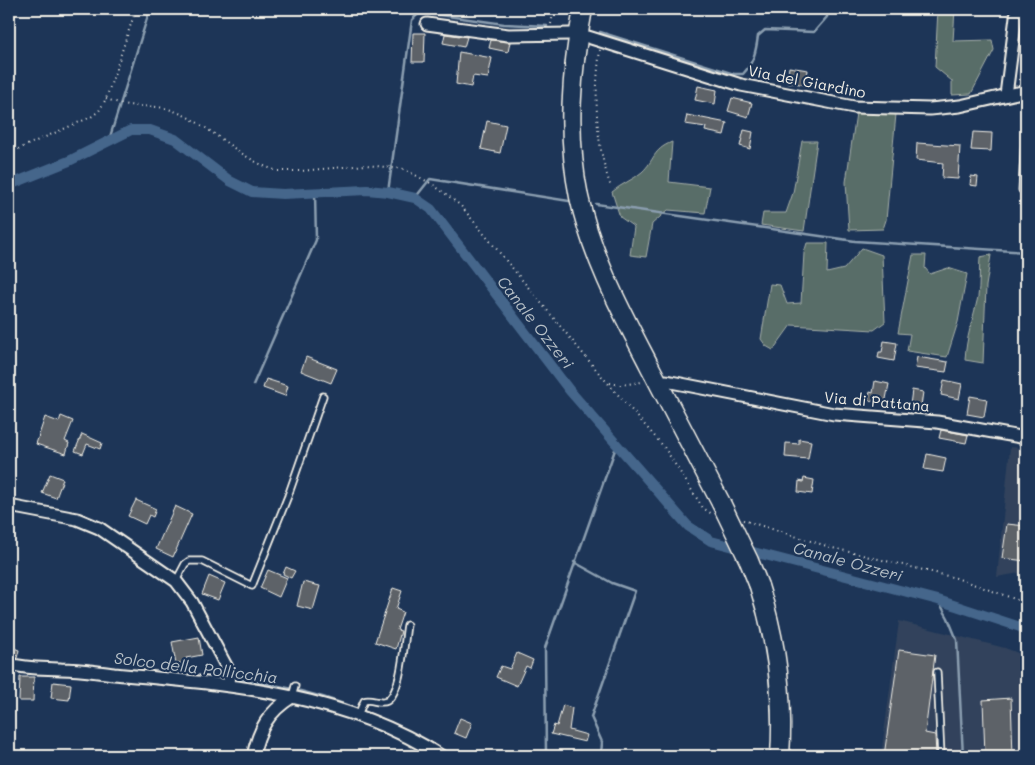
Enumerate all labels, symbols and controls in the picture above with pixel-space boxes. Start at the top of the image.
street label: Via del Giardino [746,60,868,102]
water label: Canale Ozzeri [493,271,579,373]
street label: Via di Pattana [823,386,931,416]
water label: Canale Ozzeri [791,536,905,586]
water label: Solco della Pollicchia [113,647,279,687]

